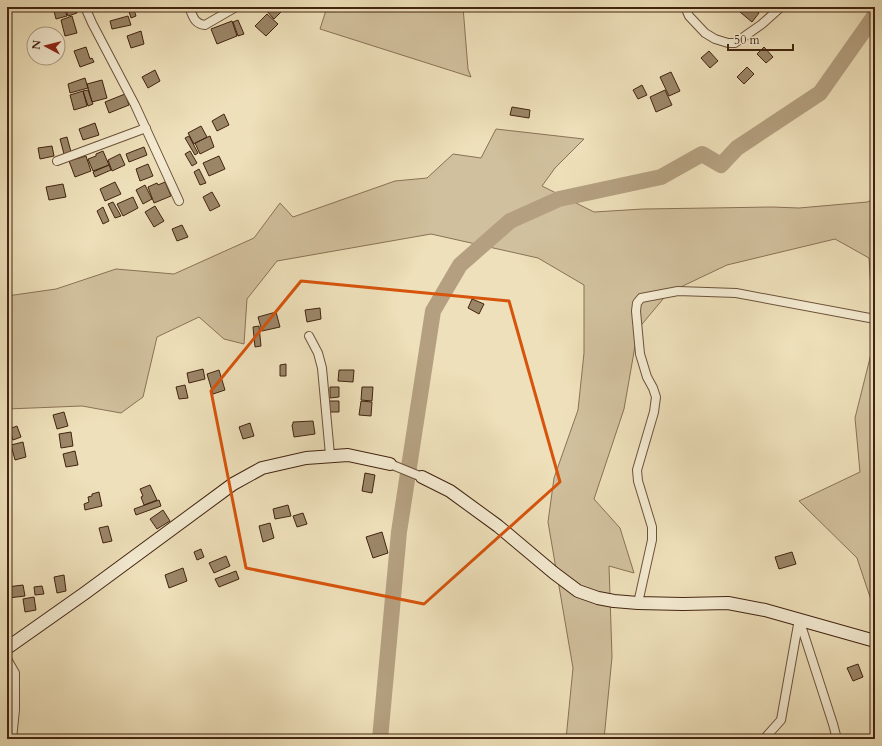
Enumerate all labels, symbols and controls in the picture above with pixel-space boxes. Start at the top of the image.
north arrow [26,26,66,66]
scale bar [728,26,793,52]
text: 50 m [734,32,761,48]
text: N [29,39,45,50]

